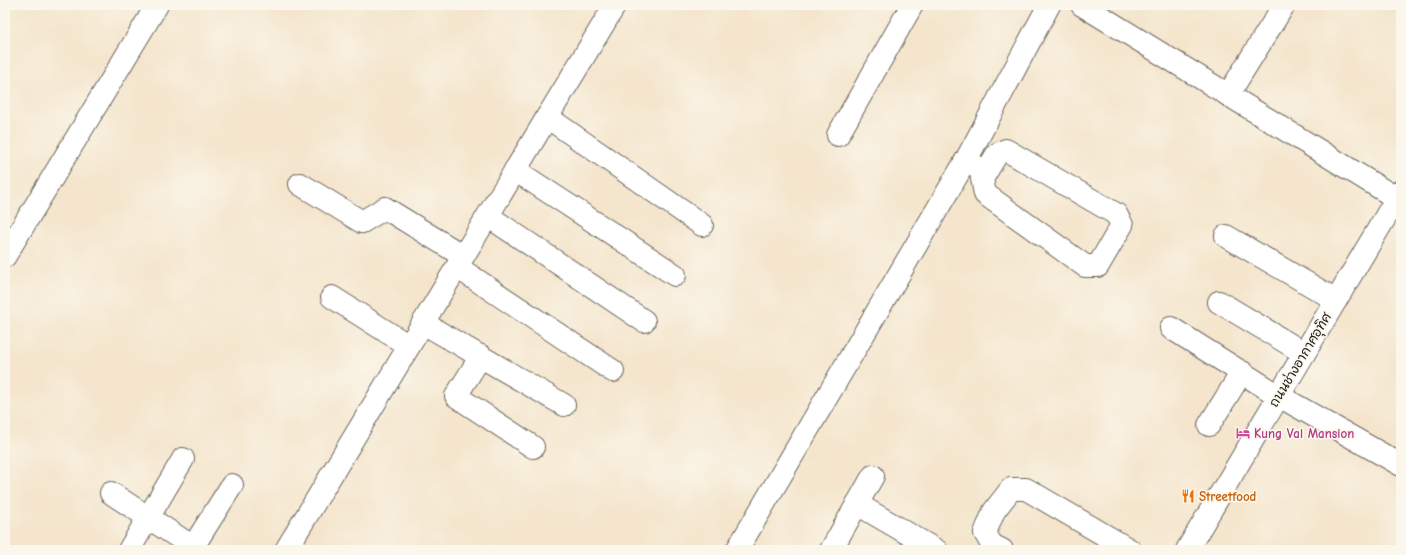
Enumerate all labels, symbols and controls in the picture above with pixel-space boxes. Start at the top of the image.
street label: ถนนช่างอากาศอุทิศ [1265,309,1336,411]
hotel icon: Kung Val Mansion [1235,425,1251,441]
place label: Kung Val Mansion [1254,426,1354,441]
restaurant icon: Streetfood [1180,488,1196,504]
place label: Streetfood [1199,489,1256,504]

